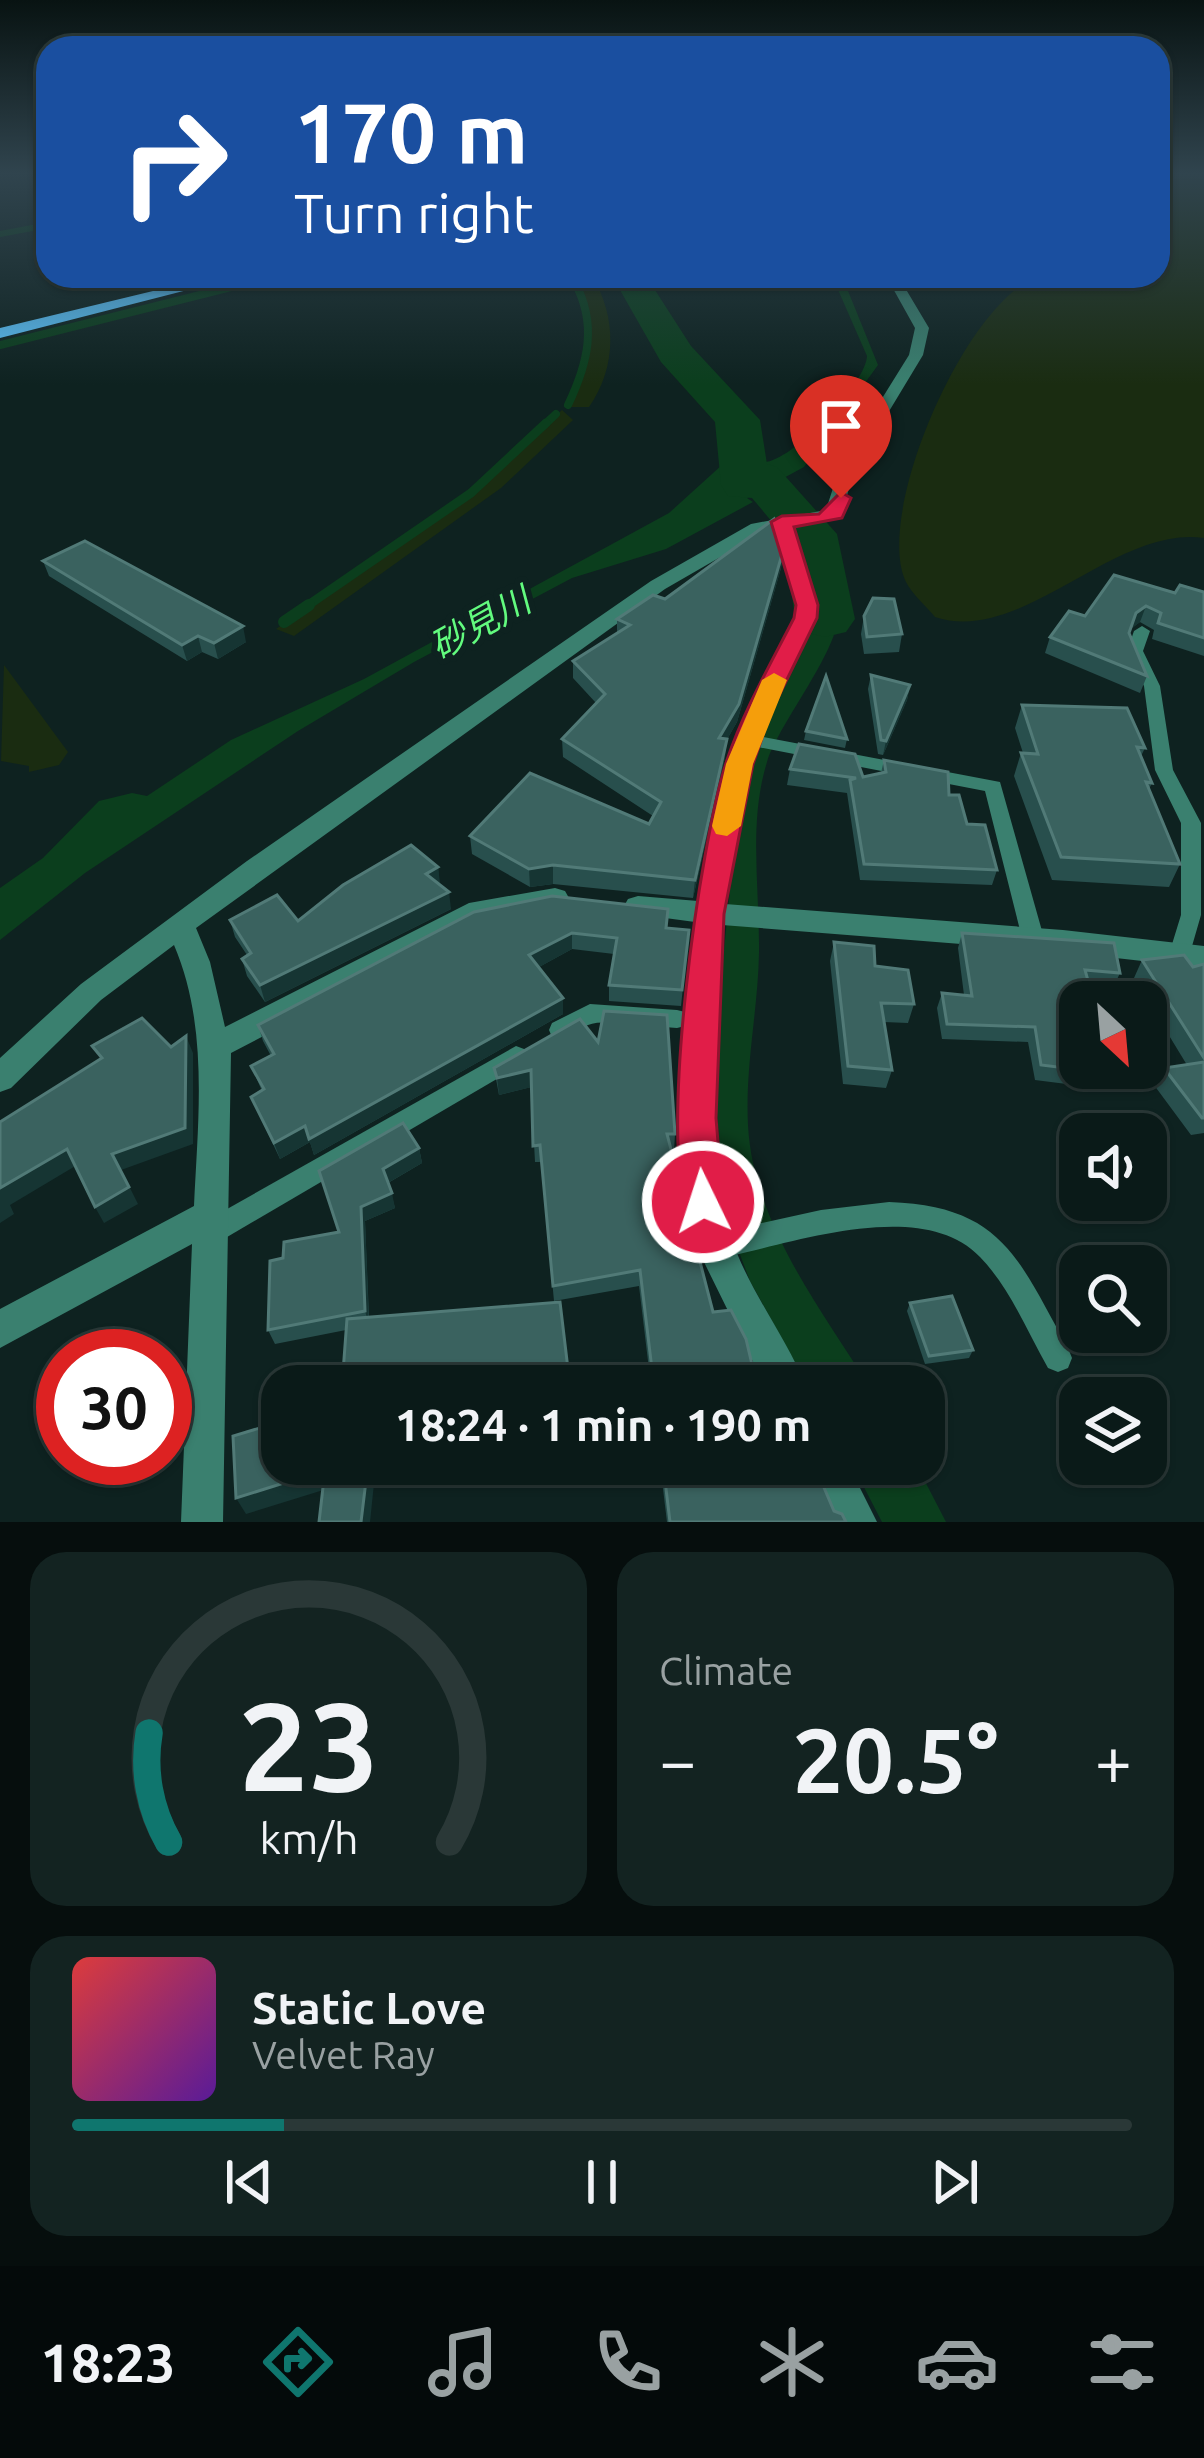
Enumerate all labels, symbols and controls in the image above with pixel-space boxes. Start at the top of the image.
icon: right [96,84,252,240]
text: 170 m [294,85,528,179]
text: Turn right [294,183,534,243]
pin [790,375,892,498]
icon: arrive [808,393,874,459]
water label: 砂見川 [423,577,540,667]
north arrow [1059,981,1167,1089]
map controls [1059,981,1167,1485]
button: sound [1059,1113,1167,1221]
position arrow [640,1139,766,1265]
button: search [1059,1245,1167,1353]
speed limit sign: 30 [36,1329,192,1485]
button: layers [1059,1377,1167,1485]
text: 18:24 · 1 min · 190 m [395,1399,811,1450]
text: Climate [659,1649,793,1692]
text: 23 [238,1675,379,1815]
text: 20.5° [792,1709,999,1810]
text: − [659,1723,696,1797]
text: + [1095,1723,1132,1797]
text: km/h [259,1814,358,1862]
text: Static Love [252,1982,486,2033]
text: Velvet Ray [252,2033,435,2076]
icon: previous [216,2149,282,2215]
icon: pause [569,2149,635,2215]
icon: next [922,2149,988,2215]
icon: directions [256,2320,340,2404]
icon: music [421,2320,505,2404]
icon: phone [586,2320,670,2404]
icon: climate [750,2320,834,2404]
icon: car [915,2320,999,2404]
icon: filters [1080,2320,1164,2404]
text: 18:23 [40,2332,175,2392]

